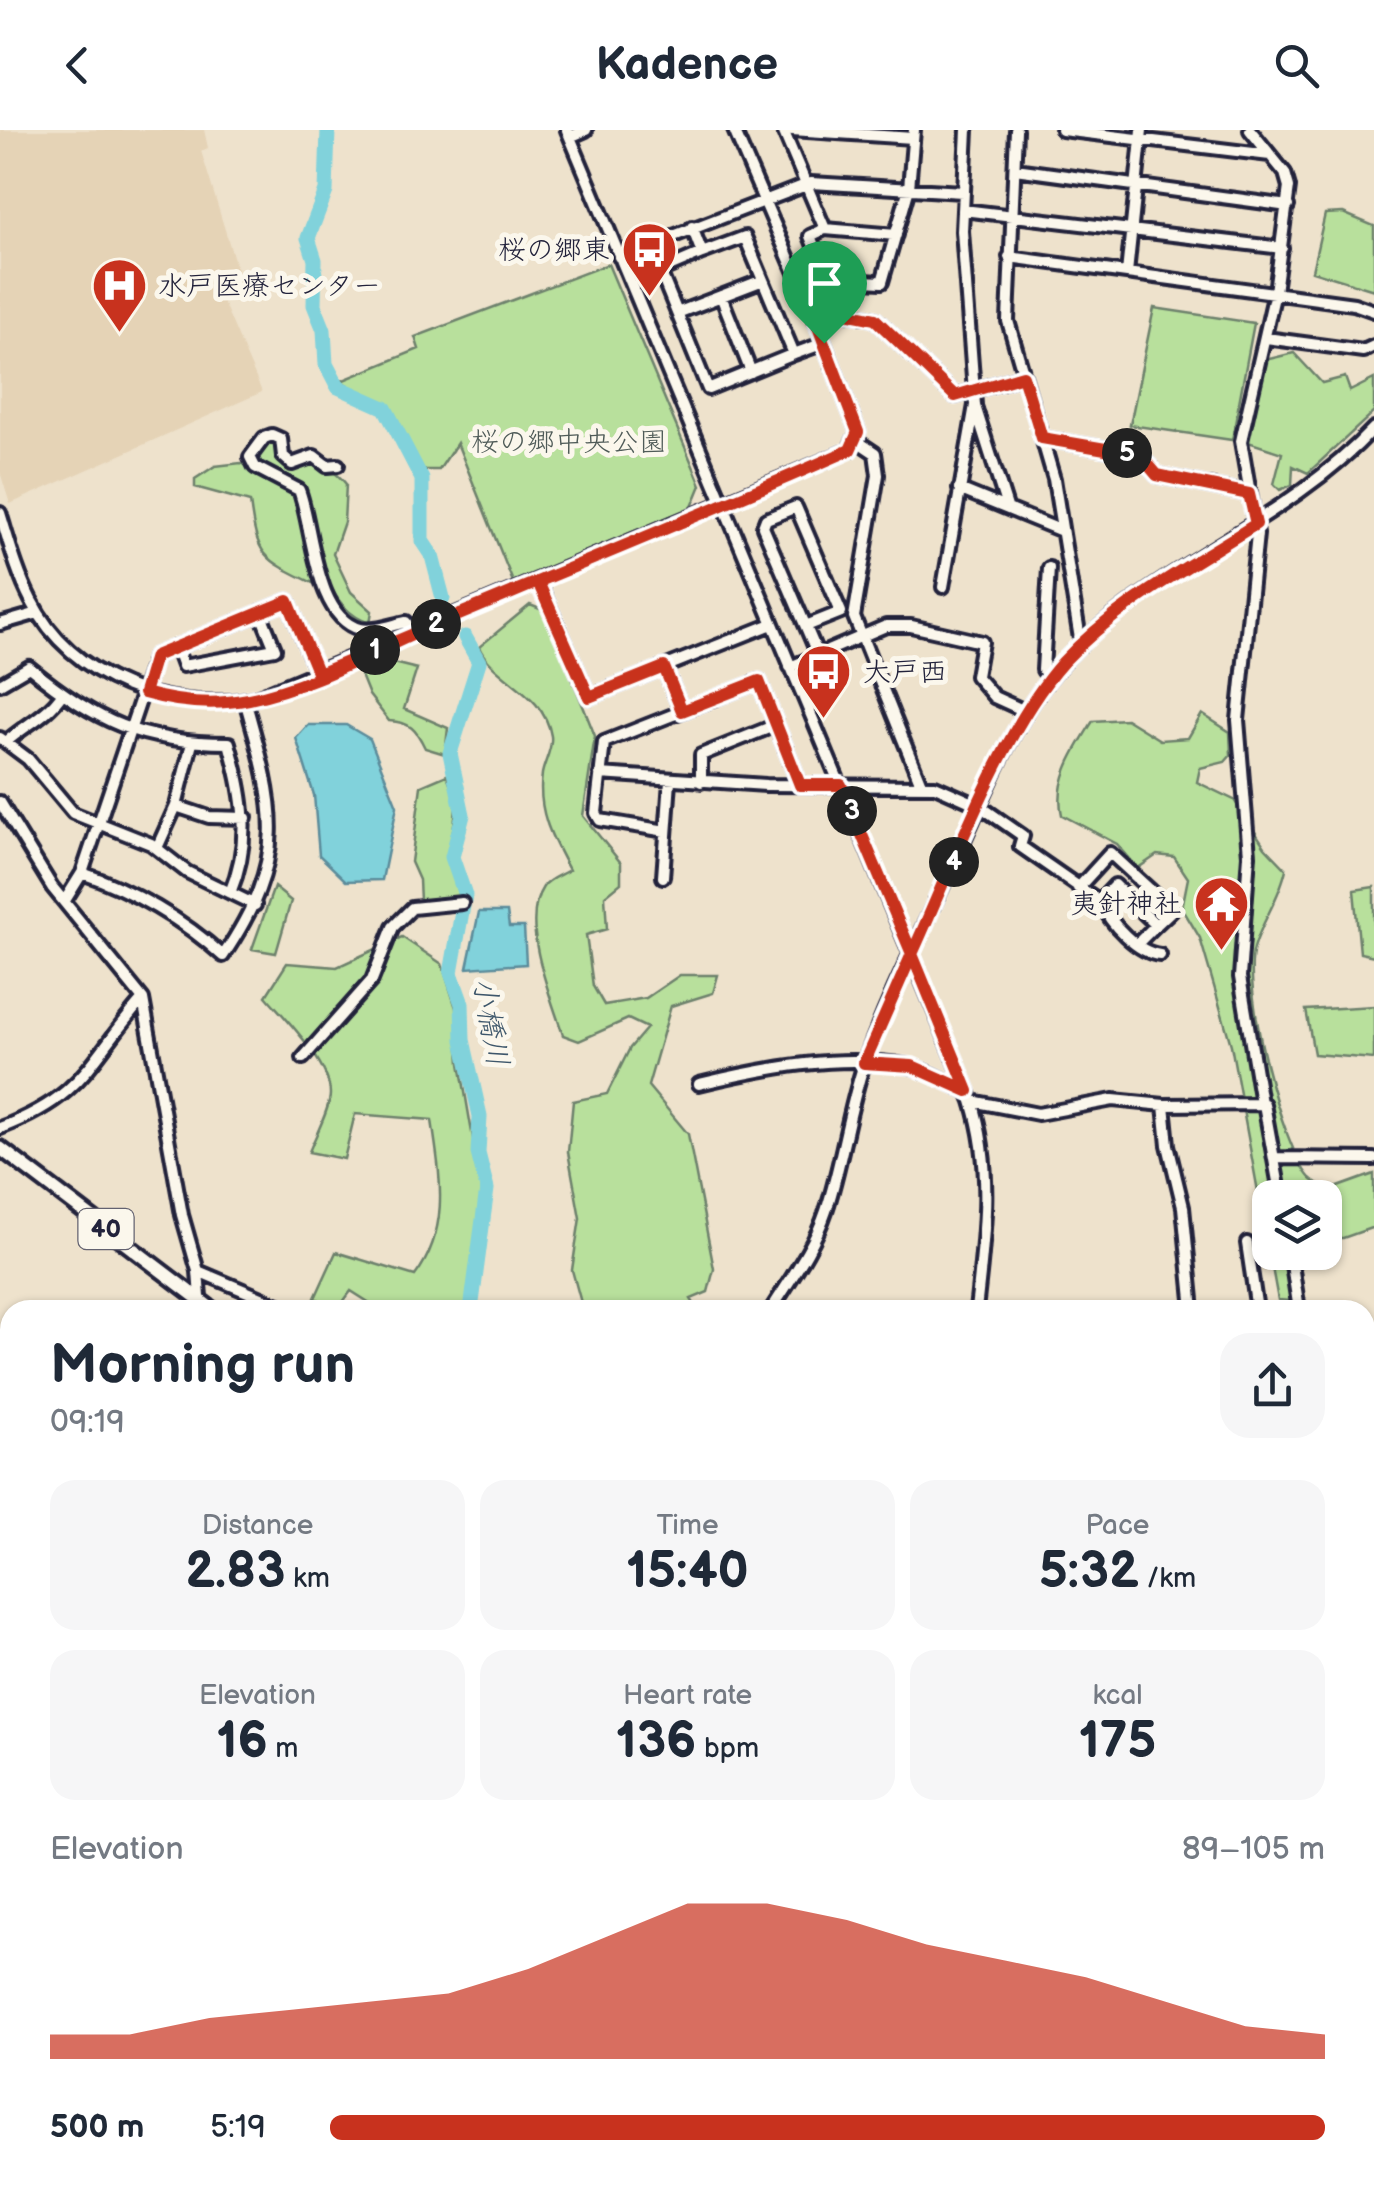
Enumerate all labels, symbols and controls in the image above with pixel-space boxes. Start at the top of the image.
icon: back [50,38,105,93]
text: Kadence [596,38,778,93]
icon: search [1269,38,1324,93]
bus stop icon: 桜の郷東 [619,220,679,299]
place label: 桜の郷東 [498,234,610,267]
pin [782,241,867,344]
hospital icon: 水戸医療センター [89,256,149,335]
icon: arrive [797,256,852,311]
place label: 水戸医療センター [158,270,381,303]
park label: 桜の郷中央公園 [471,426,667,459]
pin: 5 [1102,428,1152,478]
text: 5 [1119,436,1135,469]
pin: 2 [411,599,461,649]
text: 2 [428,607,444,640]
pin: 1 [350,625,400,675]
text: 1 [369,633,381,666]
bus stop icon: 大戸西 [794,642,854,721]
place label: 大戸西 [863,656,947,689]
pin: 3 [827,786,877,836]
text: 3 [844,794,860,827]
pin: 4 [929,837,979,887]
text: 4 [946,845,962,878]
temple icon: 夷針神社 [1191,874,1251,953]
place label: 夷針神社 [1070,888,1182,921]
water label: 小橋川 [464,975,516,1069]
map controls [1252,1180,1342,1270]
button: layers [1252,1180,1342,1270]
road number: 40 [78,1209,134,1249]
text: Morning run [50,1332,355,1399]
button: share [1220,1333,1325,1438]
text: 09:19 [50,1403,125,1442]
text: Distance [202,1509,313,1542]
text: Time [656,1509,719,1542]
text: Pace [1086,1509,1149,1542]
text: 2.83 [185,1542,285,1602]
text: 15:40 [626,1542,749,1602]
text: 5:32 [1039,1542,1139,1602]
text: km [285,1562,330,1595]
text: /km [1139,1562,1196,1595]
text: Elevation [199,1679,316,1712]
text: Heart rate [623,1679,752,1712]
text: kcal [1092,1679,1143,1712]
text: 16 [216,1712,268,1772]
text: 136 [616,1712,696,1772]
text: 175 [1079,1712,1156,1772]
text: m [268,1732,299,1765]
text: bpm [696,1732,759,1765]
text: Elevation [50,1830,183,1869]
text: 89–105 m [1182,1830,1325,1869]
text: 500 m [50,2108,144,2147]
text: 5:19 [210,2108,266,2147]

